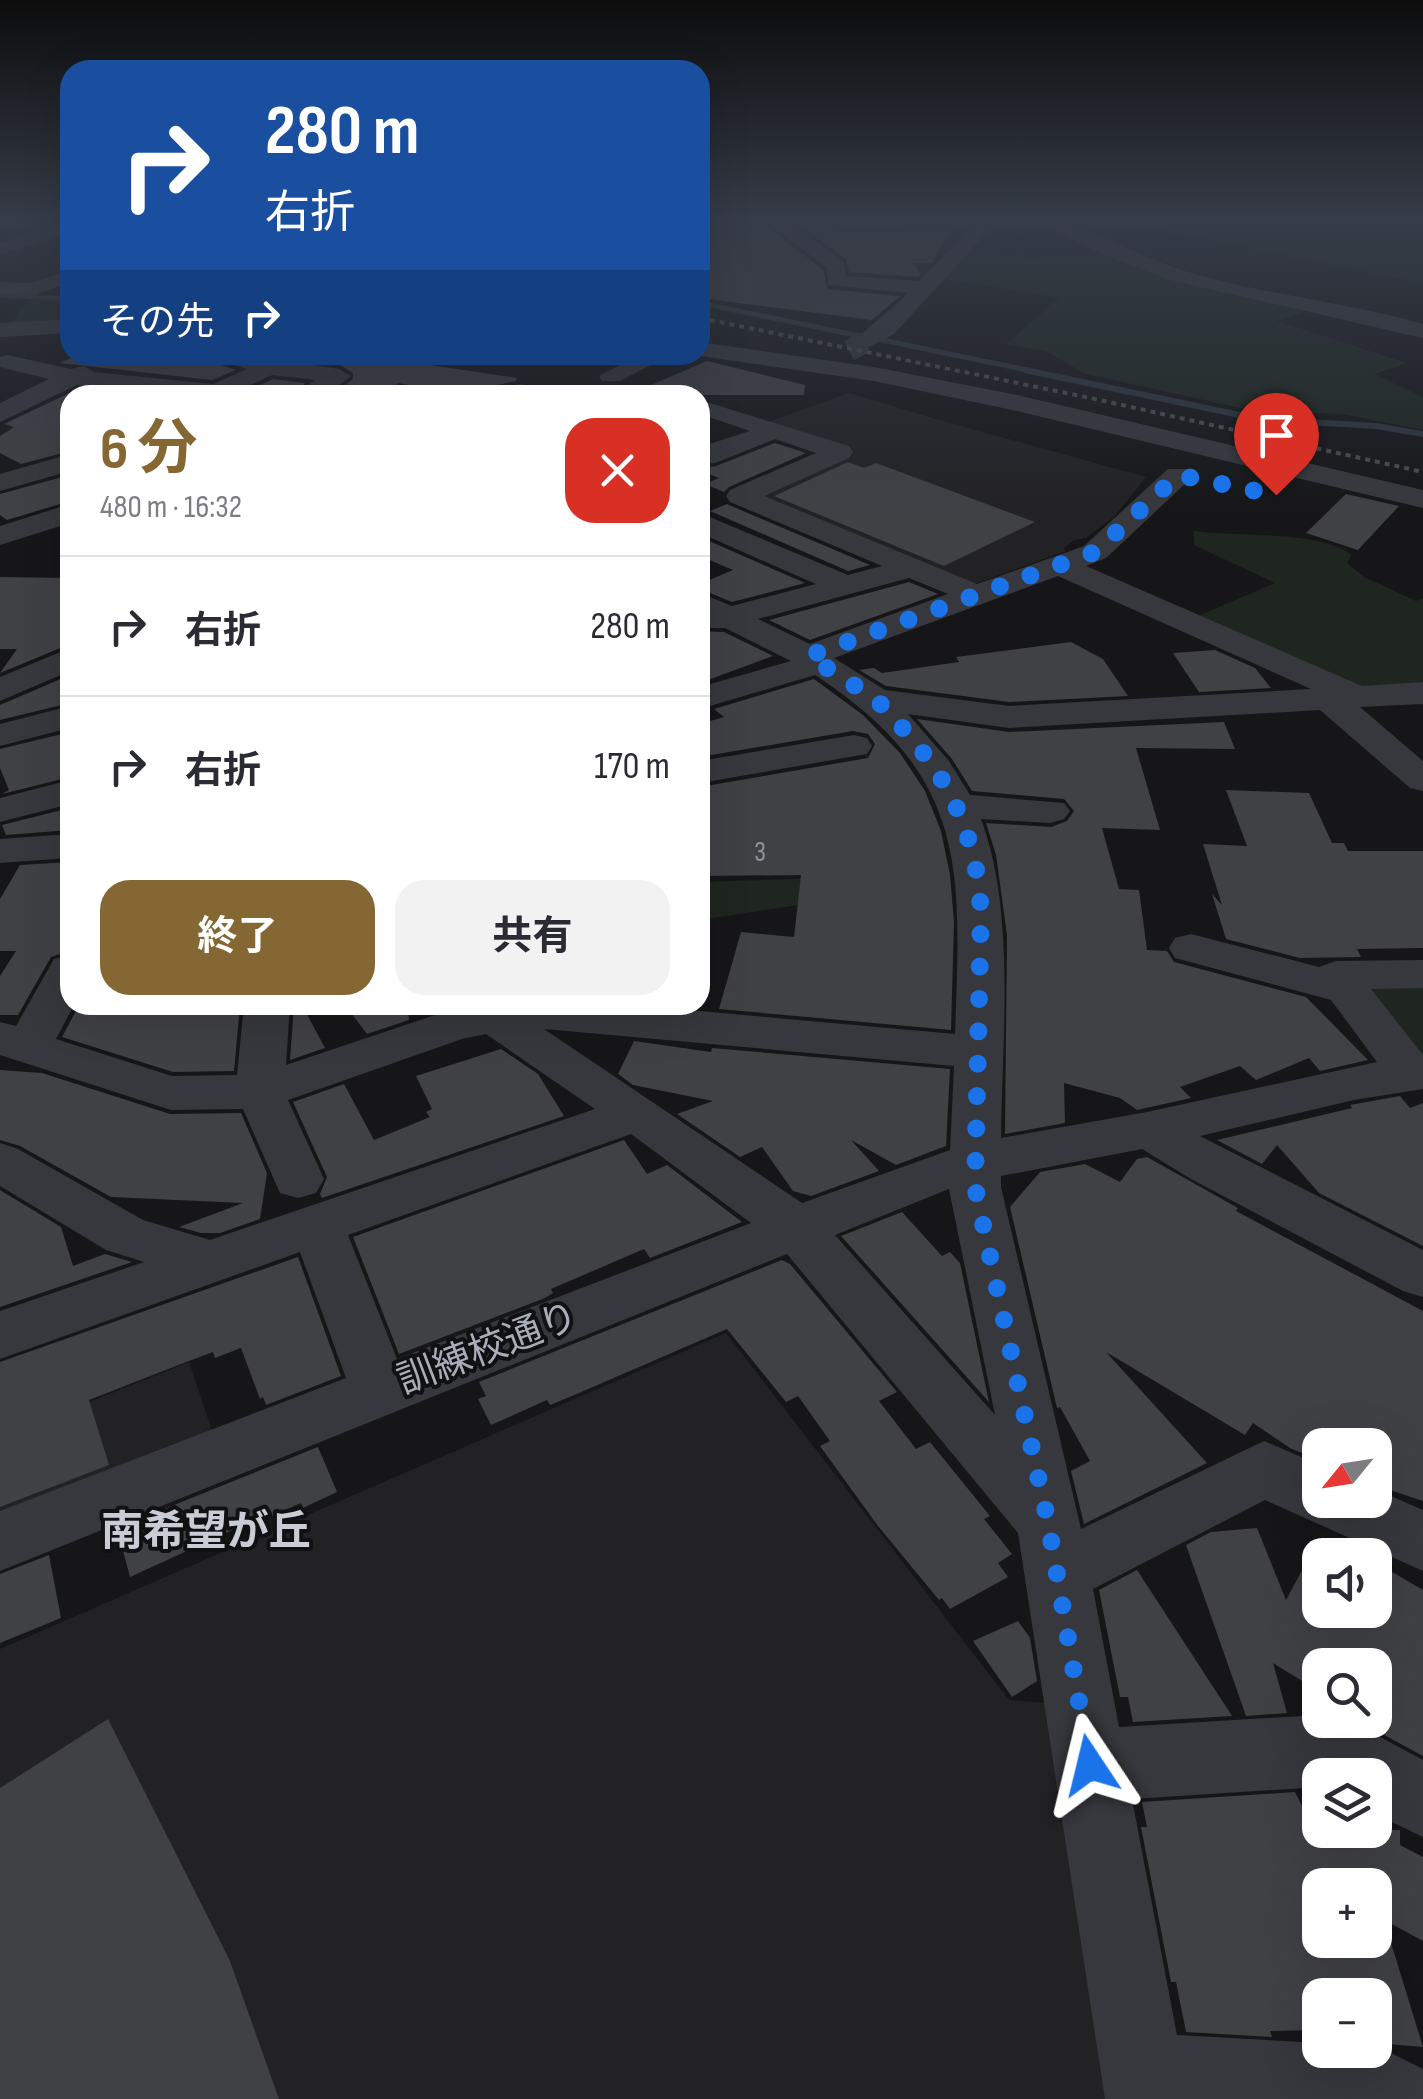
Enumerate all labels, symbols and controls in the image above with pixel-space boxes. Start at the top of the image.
text: 280 m [265,90,419,174]
icon: right [100,100,230,230]
text: 右折 [265,186,355,241]
icon: right [234,290,289,345]
text: その先 [100,300,214,345]
pin [1234,393,1319,496]
icon: arrive [1249,408,1304,463]
text: 6 分 [100,414,198,486]
button: close [565,418,670,523]
text: 480 m · 16:32 [100,488,242,527]
icon: right [100,599,155,654]
text: 280 m [590,604,670,649]
text: 右折 [185,609,261,654]
icon: right [100,739,155,794]
text: 170 m [594,744,670,789]
text: 右折 [185,749,261,794]
house number: 3 [754,836,766,869]
button: 終了 [100,880,375,995]
button: 共有 [395,880,670,995]
street label: 訓練校通り [391,1294,585,1404]
north arrow [1302,1428,1392,1518]
map controls [1302,1428,1392,2068]
district label: 南希望が丘 [101,1507,311,1558]
button: sound [1302,1538,1392,1628]
button: search [1302,1648,1392,1738]
position arrow [1038,1713,1142,1817]
button: layers [1302,1758,1392,1848]
button: + [1302,1868,1392,1958]
button: − [1302,1978,1392,2068]

